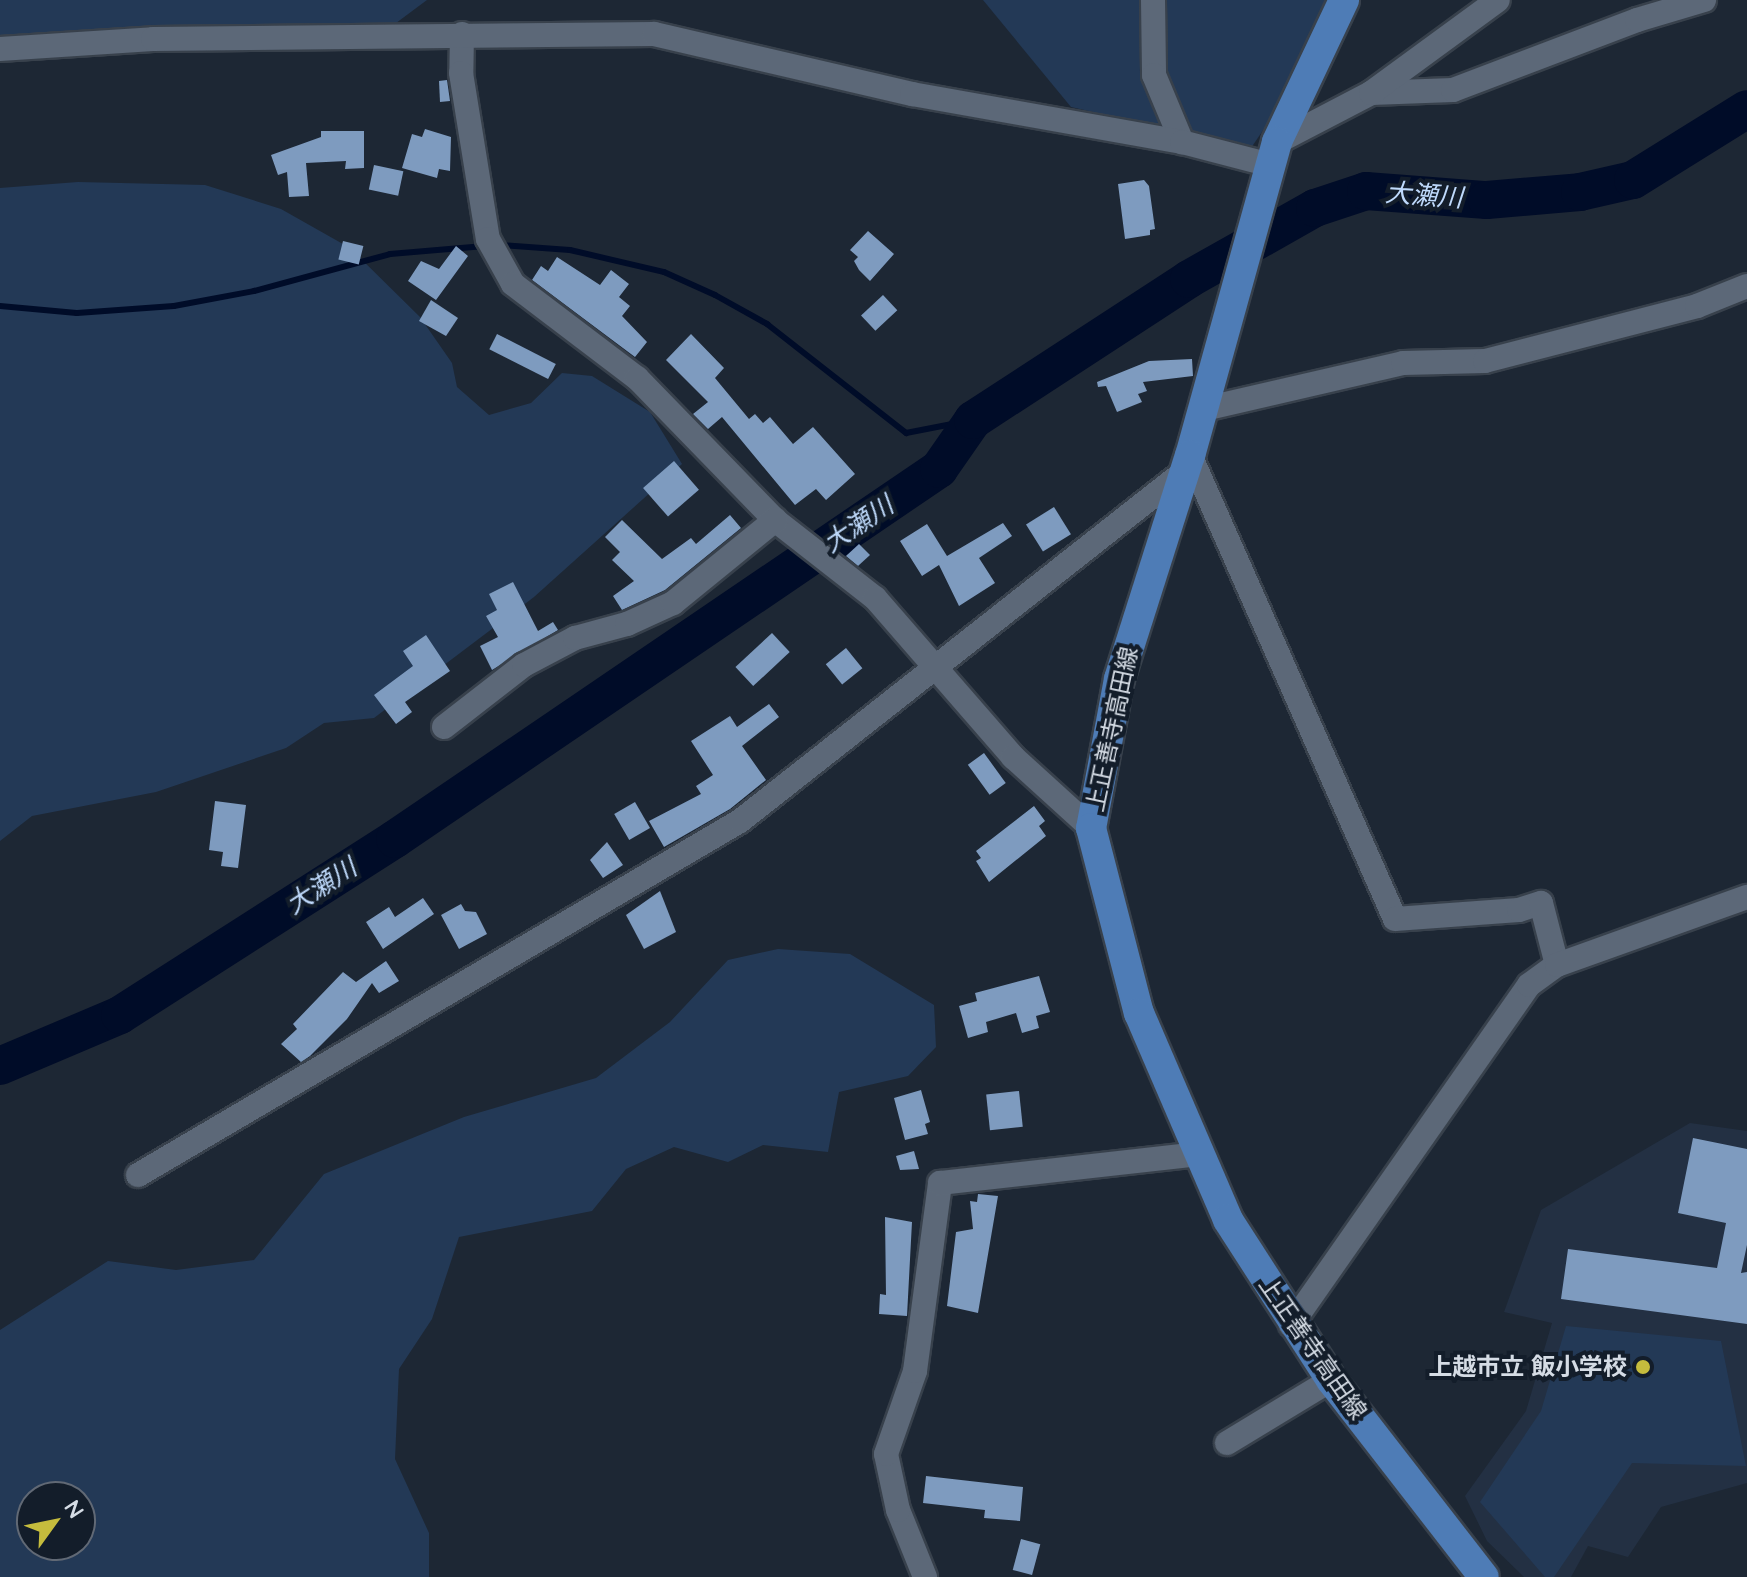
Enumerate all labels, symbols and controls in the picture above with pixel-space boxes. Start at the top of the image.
water label: 大瀬川 [1384,177,1464,213]
water label: 大瀬川 [817,489,899,559]
street label: 上正善寺高田線 [1080,644,1144,814]
water label: 大瀬川 [280,852,362,920]
street label: 上正善寺高田線 [1253,1271,1373,1425]
place label: 上越市立 飯小学校 [1428,1353,1627,1381]
marker: 上越市立 飯小学校 [1634,1358,1652,1376]
north arrow [16,1481,96,1561]
text: N [58,1495,91,1523]

